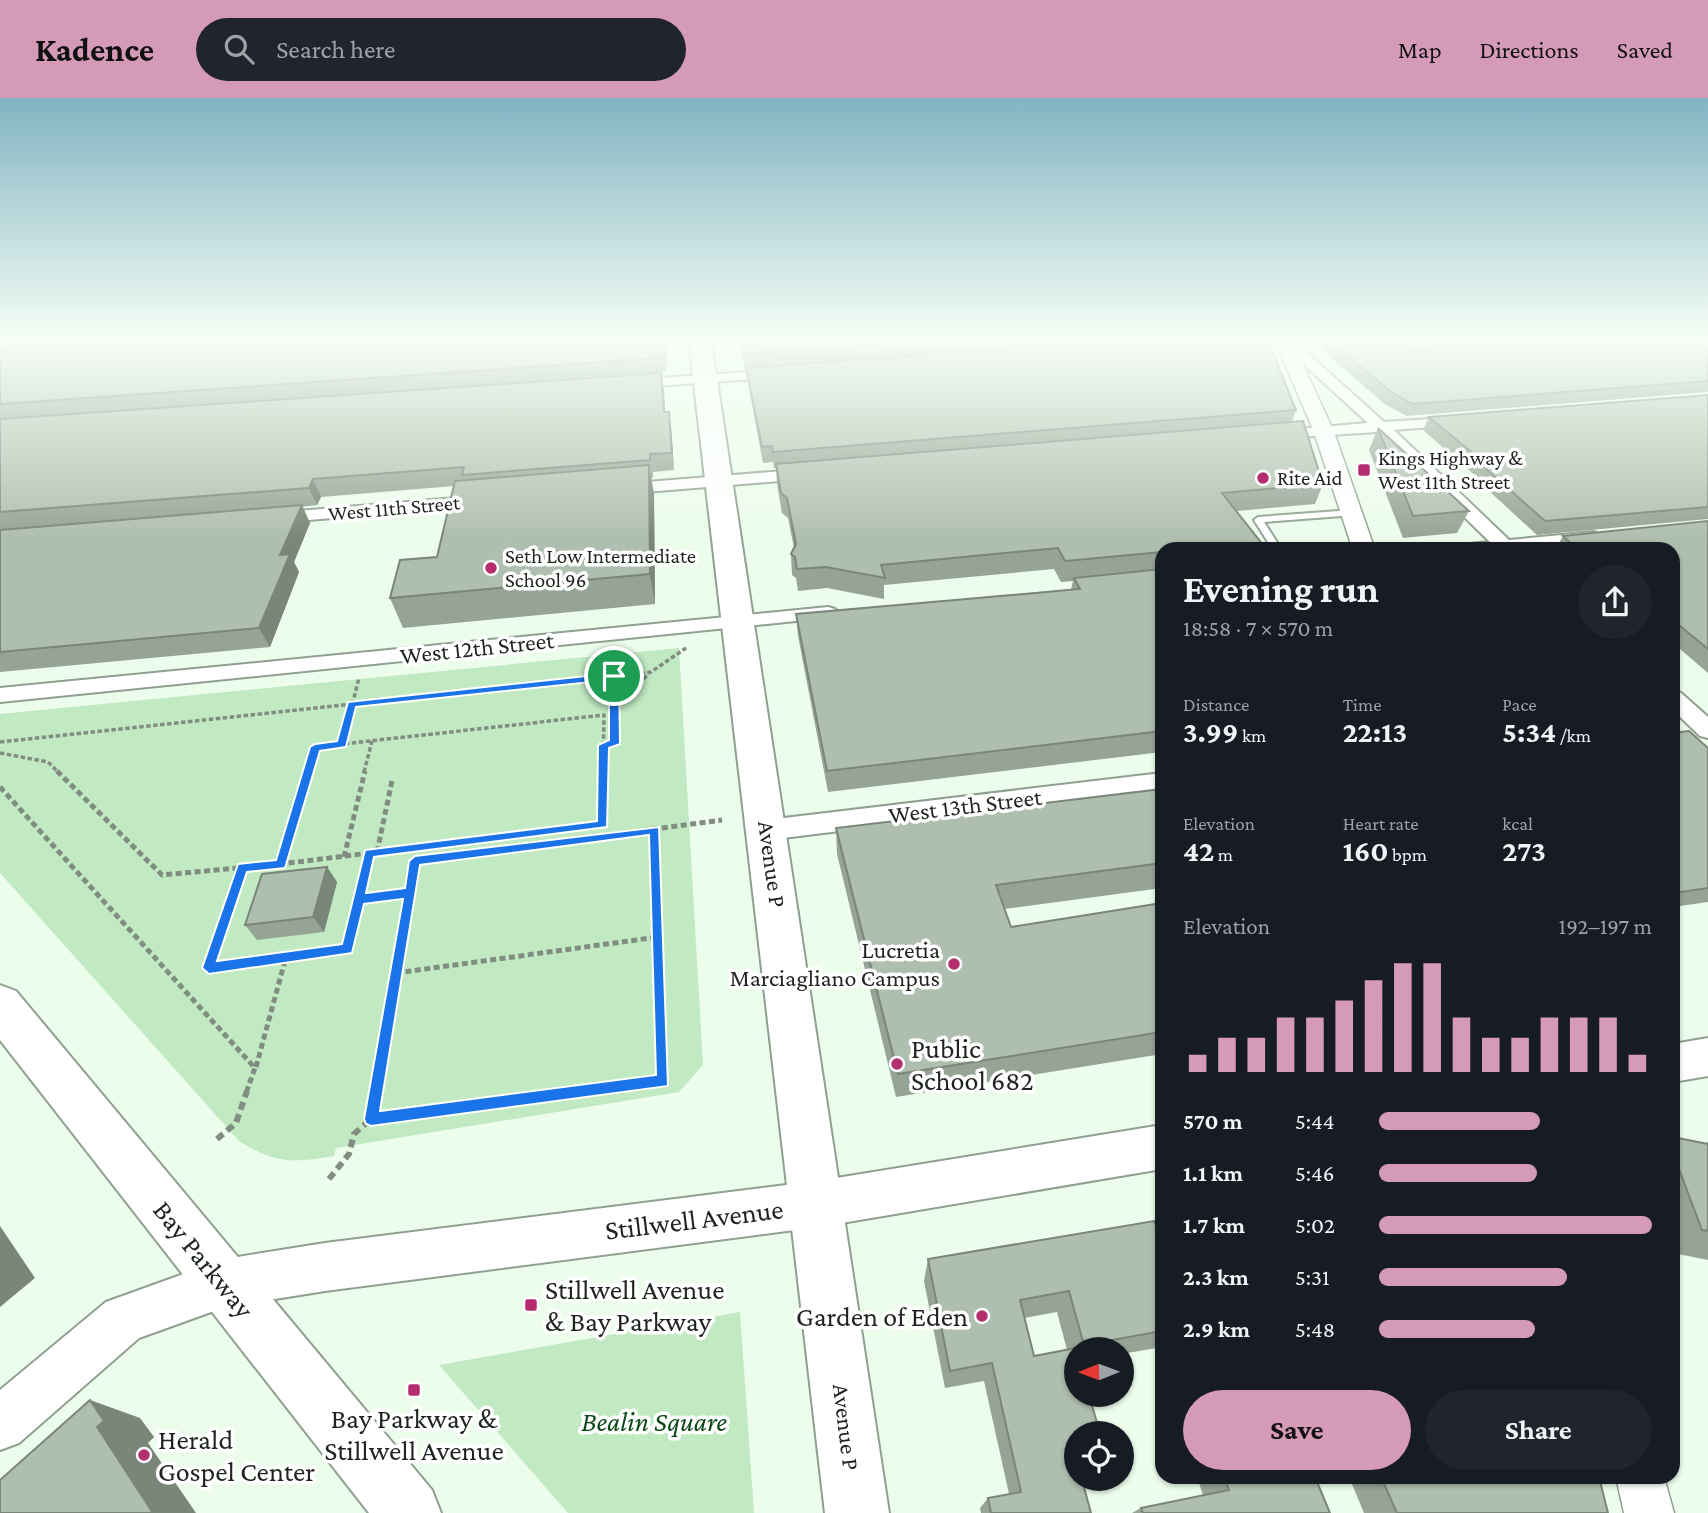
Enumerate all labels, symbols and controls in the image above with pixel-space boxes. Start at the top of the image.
search box [196,18,686,81]
icon: search [220,30,258,68]
text: Kadence [35,31,154,68]
text: Search here [276,35,395,64]
text: Map [1398,36,1442,63]
text: Directions [1480,36,1579,63]
text: Saved [1617,36,1673,63]
place label: Kings Highway & West 11th Street [1378,446,1523,494]
marker: Kings Highway & West 11th Street [1356,462,1372,478]
place label: Rite Aid [1277,466,1343,490]
marker: Rite Aid [1255,470,1271,486]
street label: West 11th Street [327,490,462,526]
place label: Seth Low Intermediate School 96 [505,544,696,592]
marker: Seth Low Intermediate School 96 [483,560,499,576]
button: share [1578,565,1652,639]
text: Evening run [1183,568,1379,610]
text: 18:58 · 7 × 570 m [1183,615,1333,641]
street label: West 12th Street [399,626,556,669]
pin [584,646,644,706]
icon: arrive [595,657,633,695]
text: Distance [1183,694,1249,715]
text: Time [1343,694,1382,715]
text: Pace [1502,694,1537,715]
text: 3.99 [1183,715,1238,748]
text: 22:13 [1343,715,1407,748]
text: 5:34 [1502,715,1556,748]
text: km [1238,725,1266,746]
text: /km [1556,725,1591,746]
street label: West 13th Street [887,783,1044,828]
text: Elevation [1183,813,1255,834]
text: Heart rate [1343,813,1419,834]
text: kcal [1502,813,1533,834]
street label: Avenue P [753,819,792,909]
text: 42 [1183,834,1214,867]
text: 160 [1343,834,1388,867]
text: 273 [1502,834,1546,867]
text: m [1214,844,1233,865]
text: bpm [1388,844,1427,865]
text: Elevation [1183,913,1270,939]
text: 192–197 m [1559,913,1652,939]
place label: Lucretia Marciagliano Campus [730,936,940,991]
marker: Lucretia Marciagliano Campus [946,956,962,972]
place label: Public School 682 [911,1033,1034,1096]
marker: Public School 682 [889,1056,905,1072]
text: 570 m [1183,1108,1242,1134]
text: 5:44 [1295,1108,1335,1134]
text: 1.1 km [1183,1160,1243,1186]
text: 5:46 [1295,1160,1335,1186]
street label: Stillwell Avenue [603,1193,785,1246]
street label: Bay Parkway [147,1194,261,1325]
text: 1.7 km [1183,1212,1245,1238]
text: 5:02 [1295,1212,1335,1238]
text: 2.3 km [1183,1264,1249,1290]
text: 5:31 [1295,1264,1330,1290]
place label: Stillwell Avenue & Bay Parkway [545,1274,724,1337]
marker: Stillwell Avenue & Bay Parkway [523,1297,539,1313]
place label: Garden of Eden [796,1301,968,1332]
marker: Garden of Eden [974,1308,990,1324]
text: 2.9 km [1183,1316,1250,1342]
text: 5:48 [1295,1316,1335,1342]
north arrow [1064,1337,1134,1407]
map controls [1064,1337,1134,1491]
marker: Bay Parkway & Stillwell Avenue [406,1382,422,1398]
street label: Avenue P [828,1382,865,1472]
button: Save [1183,1390,1411,1470]
button: Share [1425,1390,1652,1470]
place label: Bay Parkway & Stillwell Avenue [324,1403,504,1466]
park label: Bealin Square [581,1406,727,1437]
button: locate [1064,1421,1134,1491]
place label: Herald Gospel Center [158,1424,315,1487]
marker: Herald Gospel Center [136,1447,152,1463]

